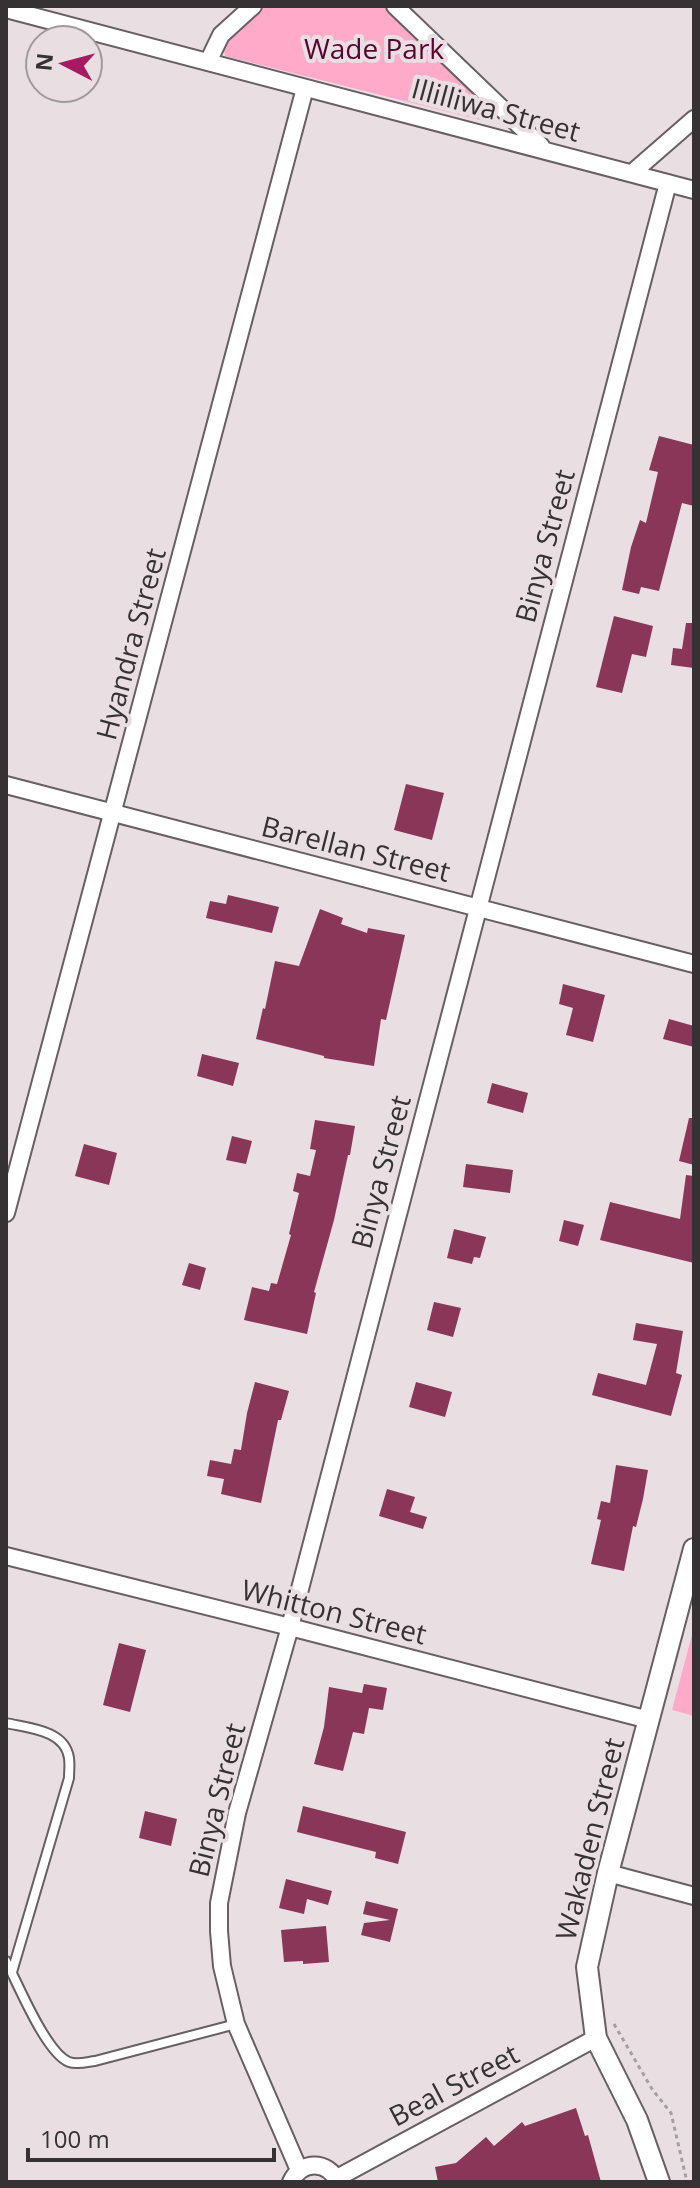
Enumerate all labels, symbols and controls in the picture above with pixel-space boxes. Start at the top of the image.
north arrow [24,24,104,104]
park label: Wade Park [304,29,444,67]
text: N [27,51,59,72]
street label: Illilliwa Street [408,68,585,150]
street label: Binya Street [505,465,583,627]
street label: Hyandra Street [86,544,174,744]
street label: Barellan Street [258,806,455,890]
street label: Binya Street [341,1091,419,1253]
street label: Whitton Street [238,1570,431,1652]
street label: Binya Street [179,1719,254,1881]
street label: Wakaden Street [546,1734,633,1944]
street label: Beal Street [382,2034,525,2134]
scale bar [28,2112,274,2162]
text: 100 m [40,2122,110,2155]

